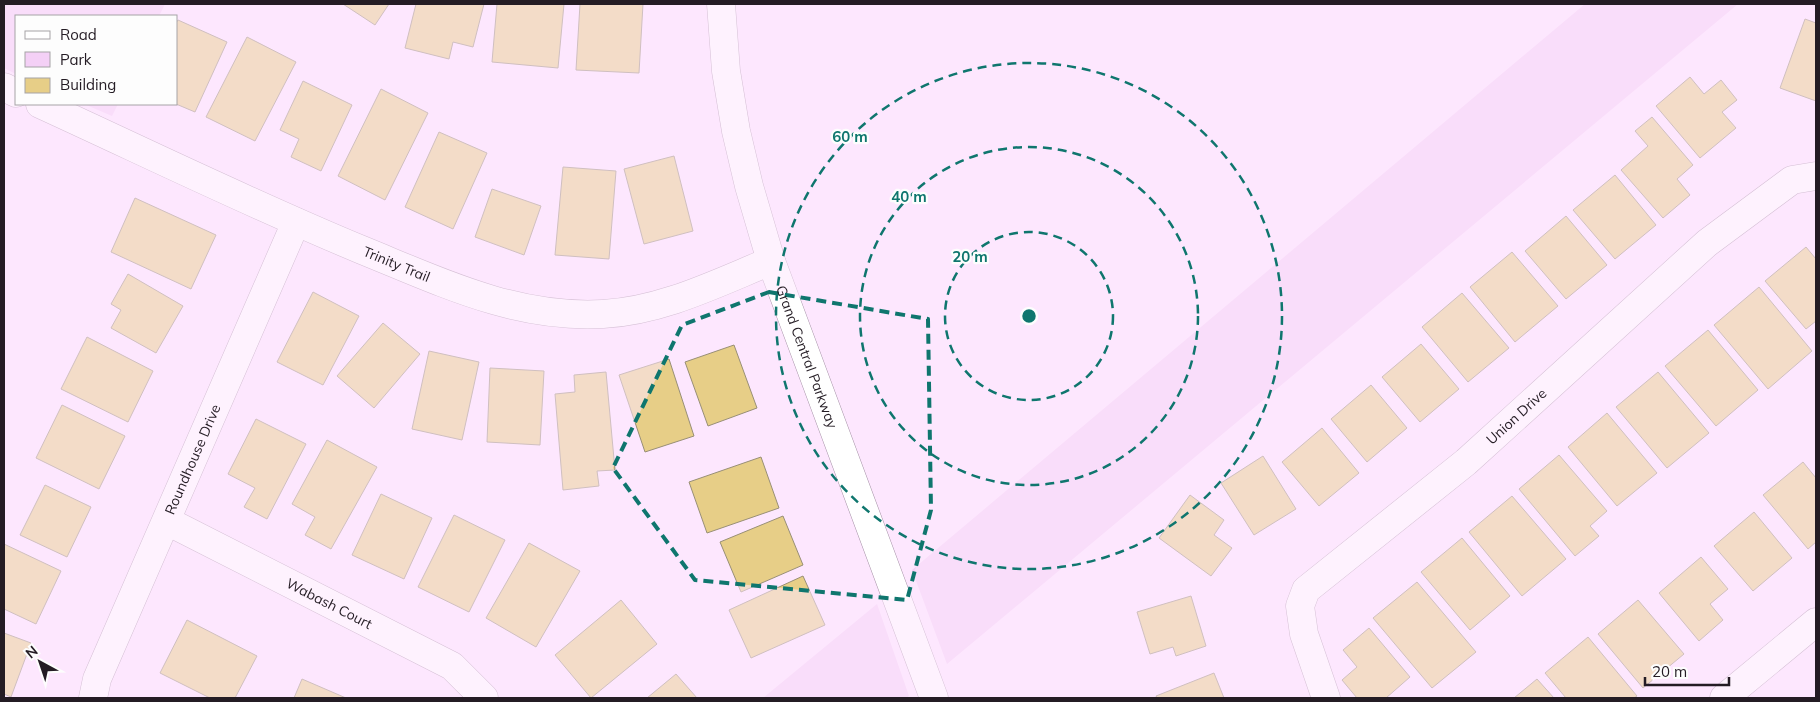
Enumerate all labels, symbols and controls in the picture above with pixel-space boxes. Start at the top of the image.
legend [15,15,178,105]
text: Road [60,25,97,44]
text: Park [60,50,92,69]
text: Building [60,75,116,94]
text: 60 m [832,127,868,146]
text: 40 m [891,187,927,206]
street label: Trinity Trail [360,242,433,286]
text: 20 m [952,247,988,266]
street label: Grand Central Parkway [772,283,842,431]
centre of rings [1020,307,1038,325]
street label: Union Drive [1482,384,1550,448]
street label: Roundhouse Drive [161,401,225,517]
street label: Wabash Court [283,574,375,633]
north arrow [15,637,65,687]
text: N [22,642,41,662]
scale bar [1645,654,1729,686]
text: 20 m [1652,662,1687,681]

